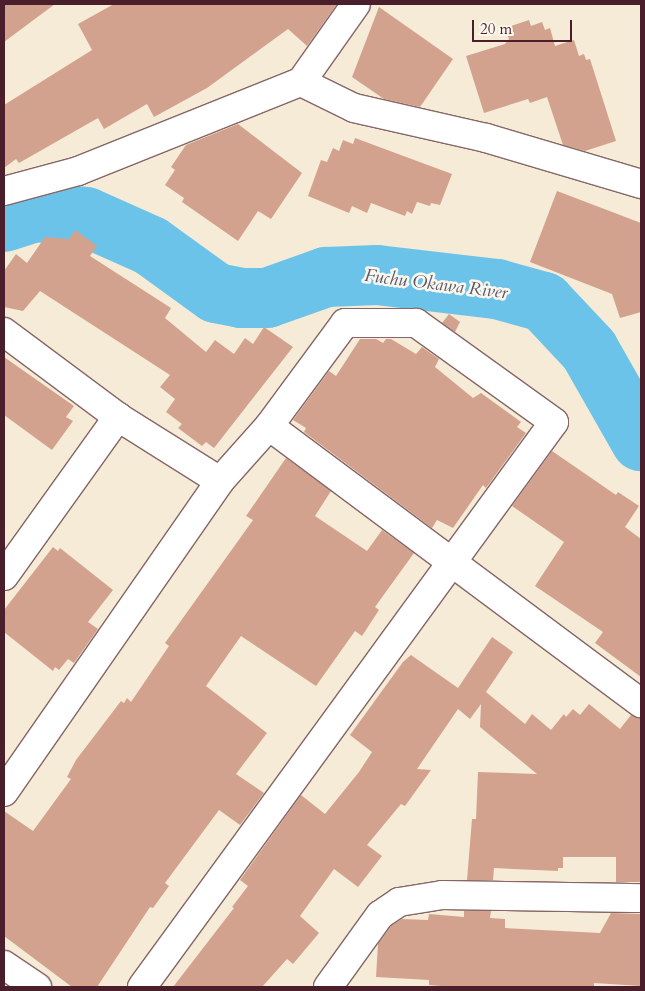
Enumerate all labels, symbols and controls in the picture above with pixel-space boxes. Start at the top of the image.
scale bar [475,10,575,42]
text: 20 m [480,19,512,39]
water label: Fuchu Okawa River [363,266,509,304]

